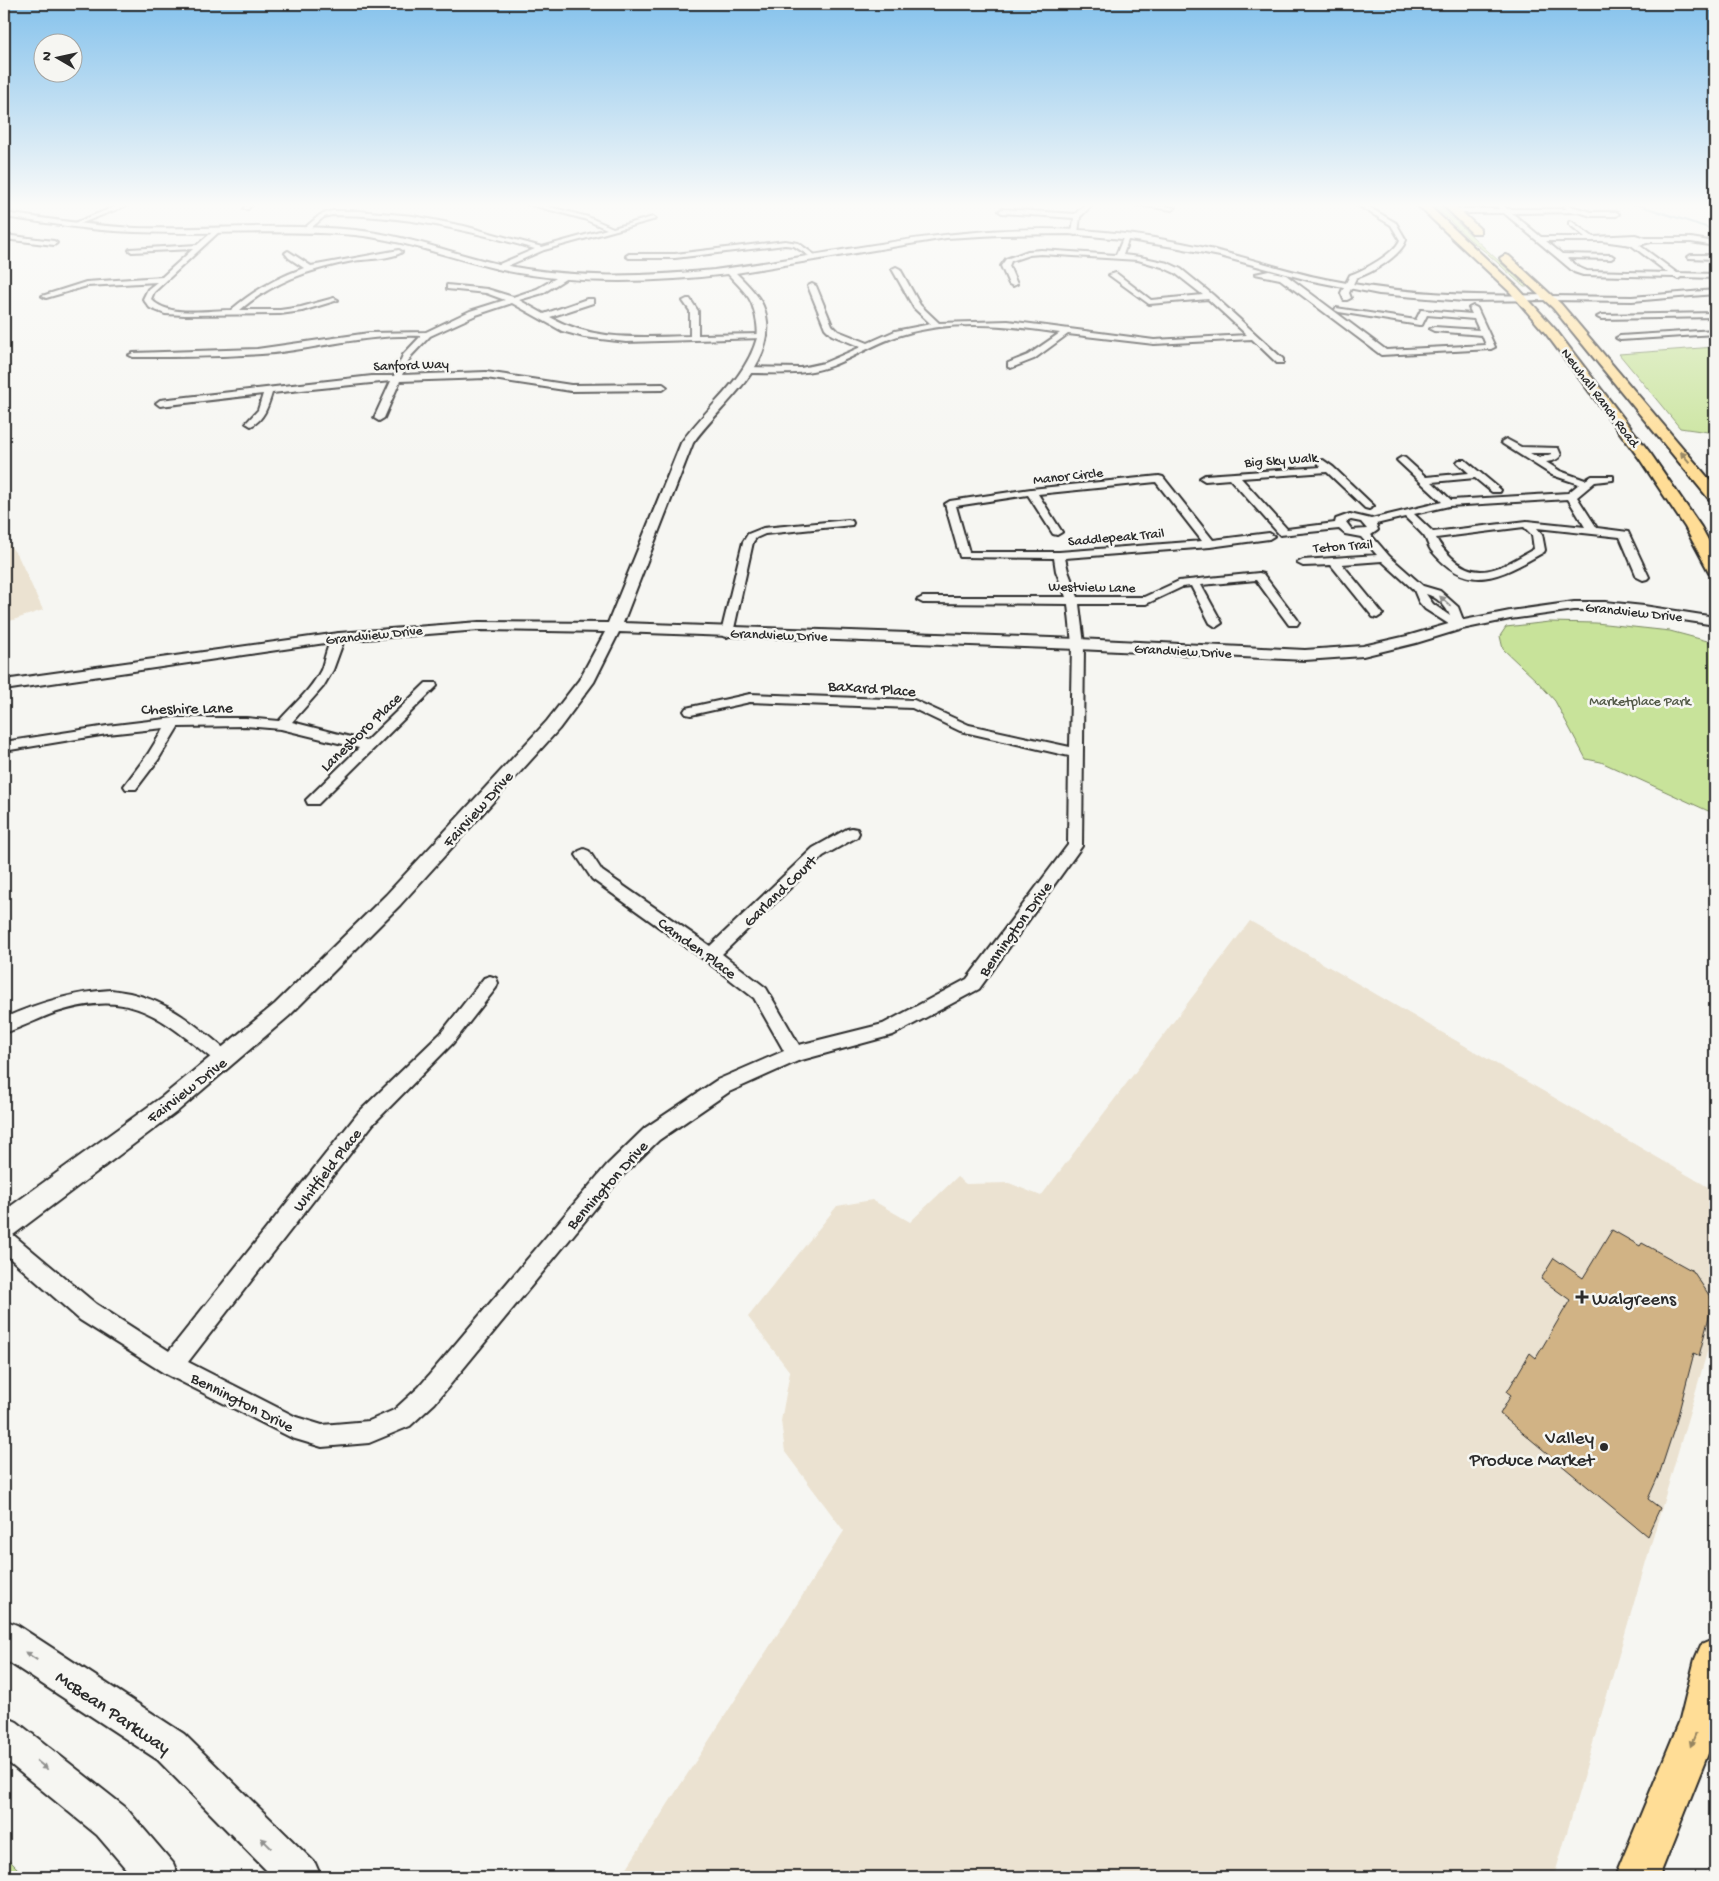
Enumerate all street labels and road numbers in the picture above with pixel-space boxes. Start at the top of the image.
street label: Newhall Ranch Road [1556,346,1643,453]
street label: Sanford Way [373,357,449,376]
street label: Big Sky Walk [1243,450,1320,473]
street label: Manor Circle [1032,465,1105,490]
street label: Saddlepeak Trail [1067,526,1165,551]
street label: Teton Trail [1312,537,1374,558]
street label: Westview Lane [1048,579,1137,598]
street label: Grandview Drive [1584,600,1684,627]
street label: Grandview Drive [325,623,424,650]
street label: Grandview Drive [730,626,829,647]
street label: Grandview Drive [1134,641,1233,664]
street label: Baxard Place [826,678,917,703]
street label: Lanesboro Place [318,689,408,777]
street label: Cheshire Lane [141,700,234,721]
street label: Fairview Drive [440,768,519,853]
street label: Garland Court [741,852,823,932]
street label: Bennington Drive [975,878,1058,982]
street label: Camden Place [653,915,740,985]
street label: Fairview Drive [144,1054,232,1129]
street label: Whitfield Place [290,1125,368,1217]
street label: Bennington Drive [563,1137,654,1235]
street label: Bennington Drive [186,1370,297,1439]
street label: McBean Parkway [50,1667,175,1761]

